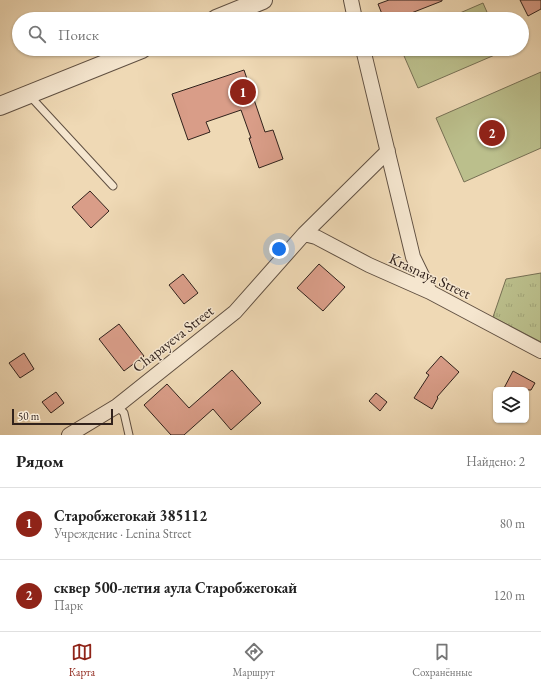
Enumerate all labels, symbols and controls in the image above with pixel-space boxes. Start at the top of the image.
search box [12,12,529,56]
icon: search [26,23,48,45]
text: Поиск [58,25,99,44]
pin: 1 [230,77,256,107]
pin: 2 [479,118,505,148]
your location [269,239,289,259]
street label: Krasnaya Street [386,248,474,303]
street label: Chapayeva Street [128,301,217,376]
map controls [493,387,529,423]
button: layers [493,387,529,423]
scale bar [12,407,113,426]
text: 50 m [18,409,39,423]
text: Рядом [16,450,64,472]
text: Найдено: 2 [466,453,525,470]
text: Старобжегокай 385112 [54,506,207,525]
text: 1 [26,515,32,532]
text: 80 m [500,515,525,532]
text: Учреждение · Lenina Street [54,525,191,542]
text: сквер 500-летия аула Старобжегокай [54,578,297,597]
text: 2 [26,587,32,604]
text: 120 m [494,587,525,604]
text: Парк [54,597,83,614]
tab: Карта [69,641,95,679]
tab: Маршрут [233,641,275,679]
tab: Сохранённые [412,641,472,679]

